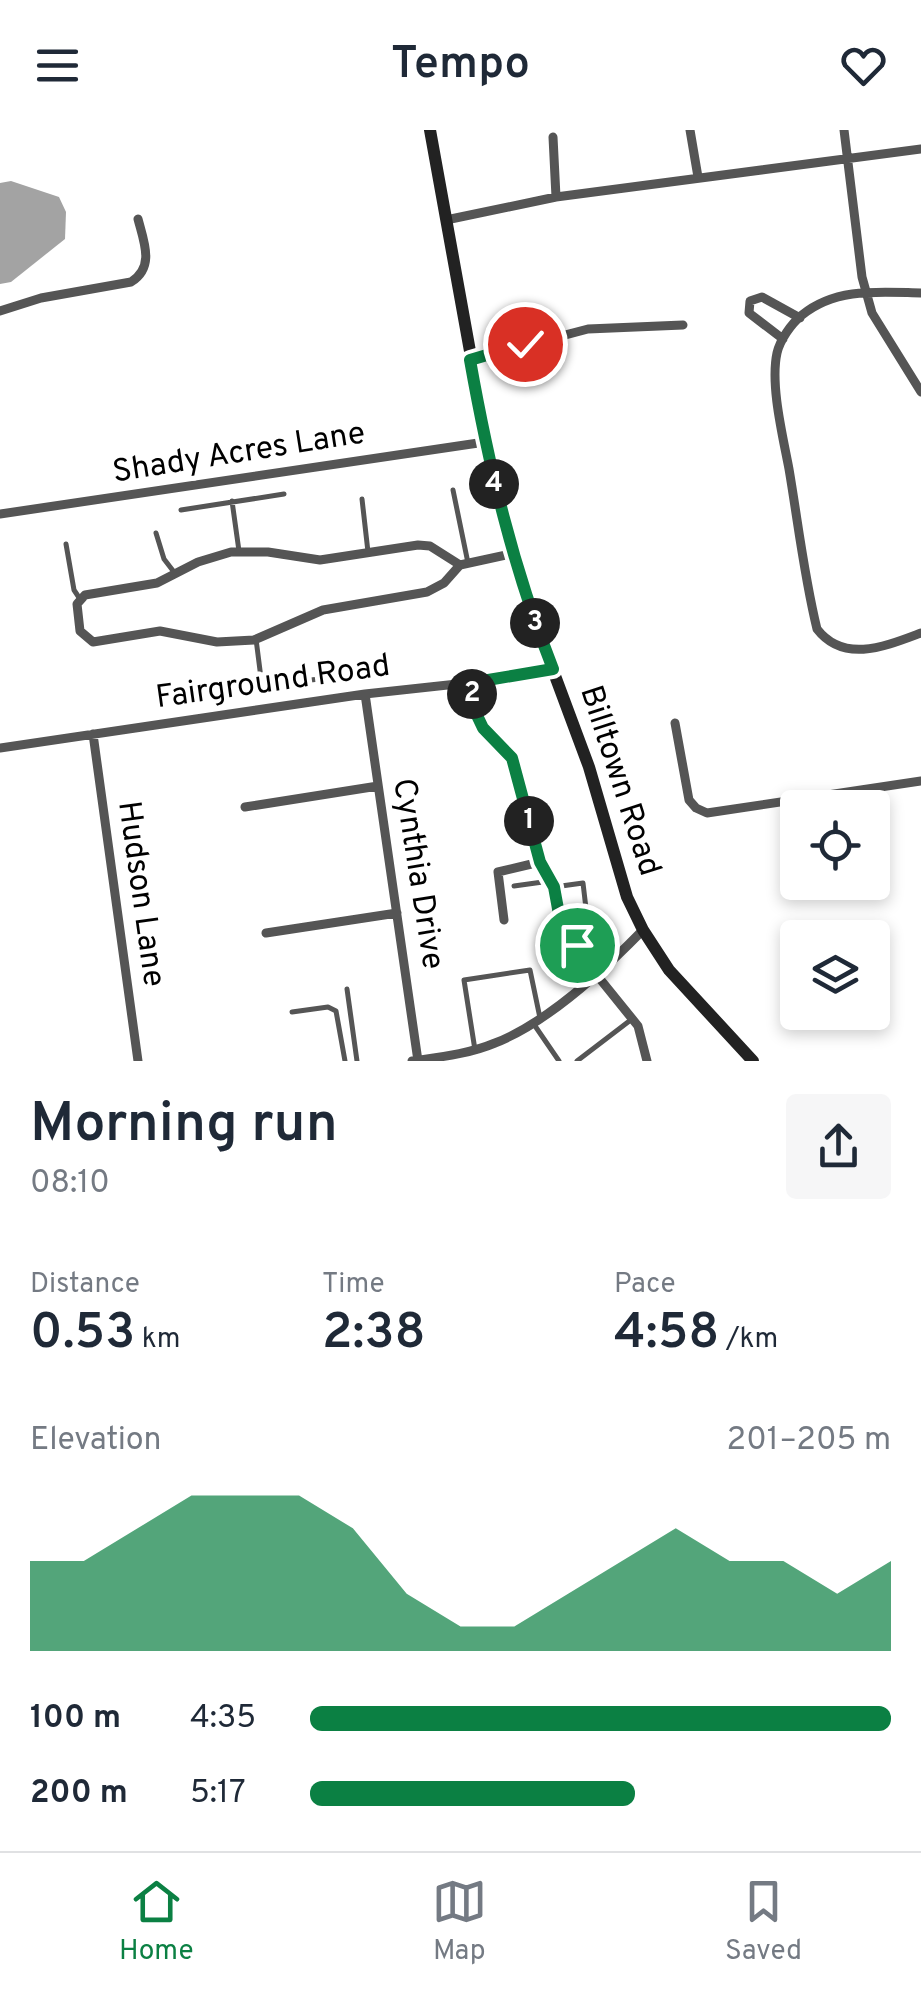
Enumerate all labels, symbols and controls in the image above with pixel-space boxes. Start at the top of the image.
text: Tempo [391,37,530,94]
icon: menu [30,38,85,93]
icon: heart [836,38,891,93]
pin [483,302,568,387]
icon: check [498,317,553,372]
street label: Shady Acres Lane [110,414,368,494]
pin: 4 [469,459,519,509]
text: 4 [485,466,503,502]
pin: 3 [510,598,560,648]
text: 3 [527,605,543,641]
street label: Fairground Road [153,647,393,719]
pin: 2 [447,669,497,719]
text: 2 [463,676,481,712]
street label: Billtown Road [569,681,669,881]
street label: Cynthia Drive [382,776,452,972]
map controls [780,790,890,1030]
button: locate [780,790,890,900]
pin: 1 [504,796,554,846]
street label: Hudson Lane [107,799,173,989]
text: 1 [523,803,535,839]
pin [535,903,620,988]
icon: arrive [550,918,605,973]
button: layers [780,920,890,1030]
text: Morning run [30,1091,338,1161]
button: share [786,1094,891,1199]
text: 08:10 [30,1164,110,1204]
text: Distance [30,1267,140,1303]
text: Time [322,1267,385,1303]
text: Pace [614,1267,676,1303]
text: 0.53 [30,1303,135,1366]
text: 2:38 [322,1303,426,1366]
text: 4:58 [614,1303,719,1366]
text: km [135,1322,181,1358]
text: /km [719,1322,778,1358]
text: Elevation [30,1421,162,1461]
text: 201–205 m [727,1421,891,1461]
text: 100 m [30,1699,121,1739]
text: 4:35 [190,1699,256,1739]
text: 200 m [30,1774,128,1814]
text: 5:17 [190,1774,246,1814]
tab: Home [119,1874,193,1970]
tab: Map [432,1874,487,1970]
tab: Saved [725,1874,802,1970]

